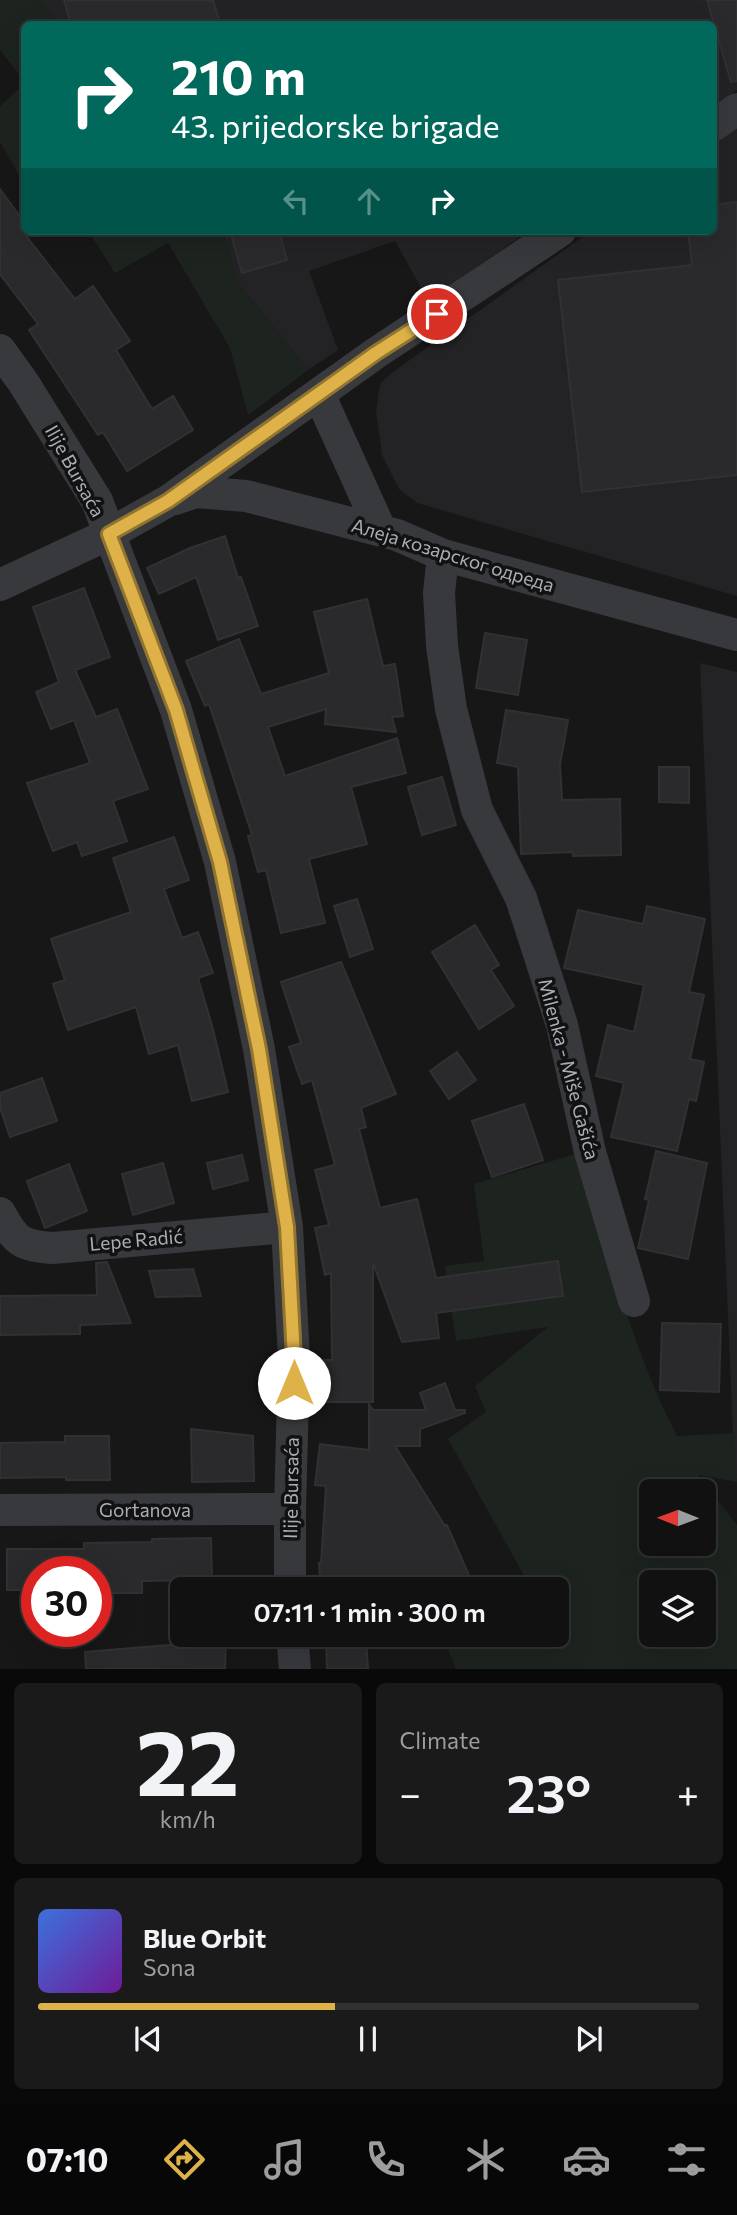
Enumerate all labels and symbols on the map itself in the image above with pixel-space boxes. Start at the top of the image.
pin [407,284,467,344]
street label: Ilije Bursaća [41,421,110,521]
street label: Алеја козарског одреда [349,513,557,596]
street label: Milenka - Miše Gašića [534,976,605,1162]
street label: Lepe Radić [88,1224,184,1255]
position arrow [257,1346,331,1420]
street label: Ilije Bursaća [278,1437,303,1539]
north arrow [639,1479,716,1556]
street label: Gortanova [99,1498,191,1521]
speed limit sign: 30 [21,1556,112,1647]

